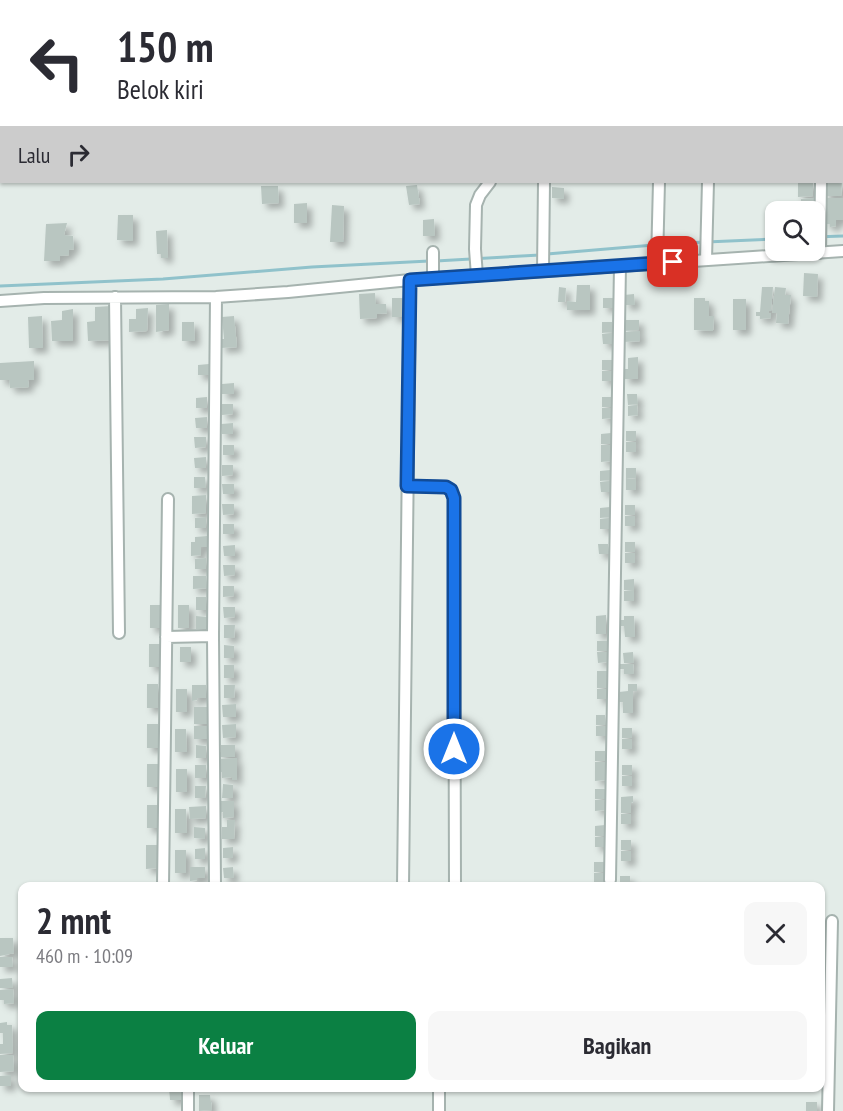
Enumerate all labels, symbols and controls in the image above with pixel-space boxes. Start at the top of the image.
text: 150 m [117,19,214,74]
icon: left [18,24,96,102]
text: Belok kiri [117,72,204,106]
icon: right [62,138,95,171]
text: Lalu [18,141,50,169]
map controls [765,201,825,261]
button: search [765,201,825,261]
pin [647,236,698,287]
icon: arrive [656,245,689,278]
position arrow [422,717,486,781]
text: 2 mnt [36,897,111,944]
button: close [744,902,807,965]
text: 460 m · 10:09 [36,943,133,969]
button: Keluar [36,1011,416,1080]
button: Bagikan [428,1011,807,1080]

